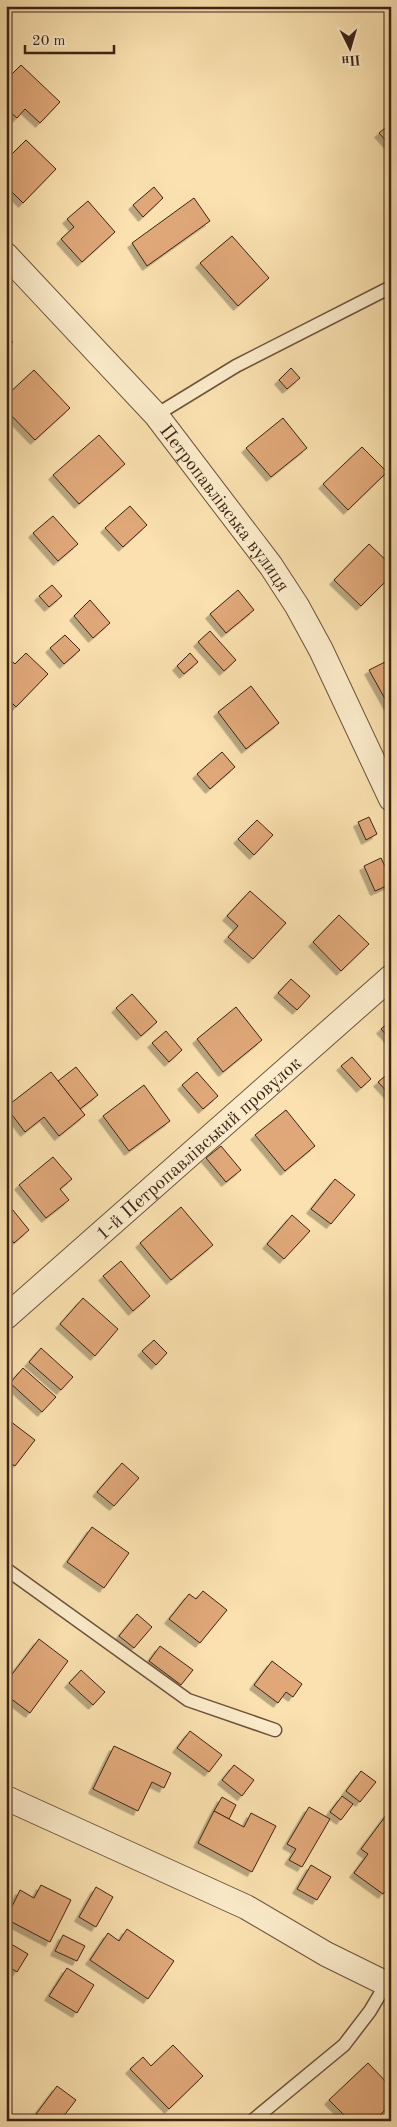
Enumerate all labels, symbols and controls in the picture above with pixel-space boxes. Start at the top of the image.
scale bar [25,22,114,54]
north arrow [324,22,374,72]
text: 20 m [32,34,66,49]
text: Пн [341,52,361,68]
street label: Петропавлівська вулиця [155,422,292,596]
street label: 1-й Петропавлівський провулок [93,1054,306,1245]

